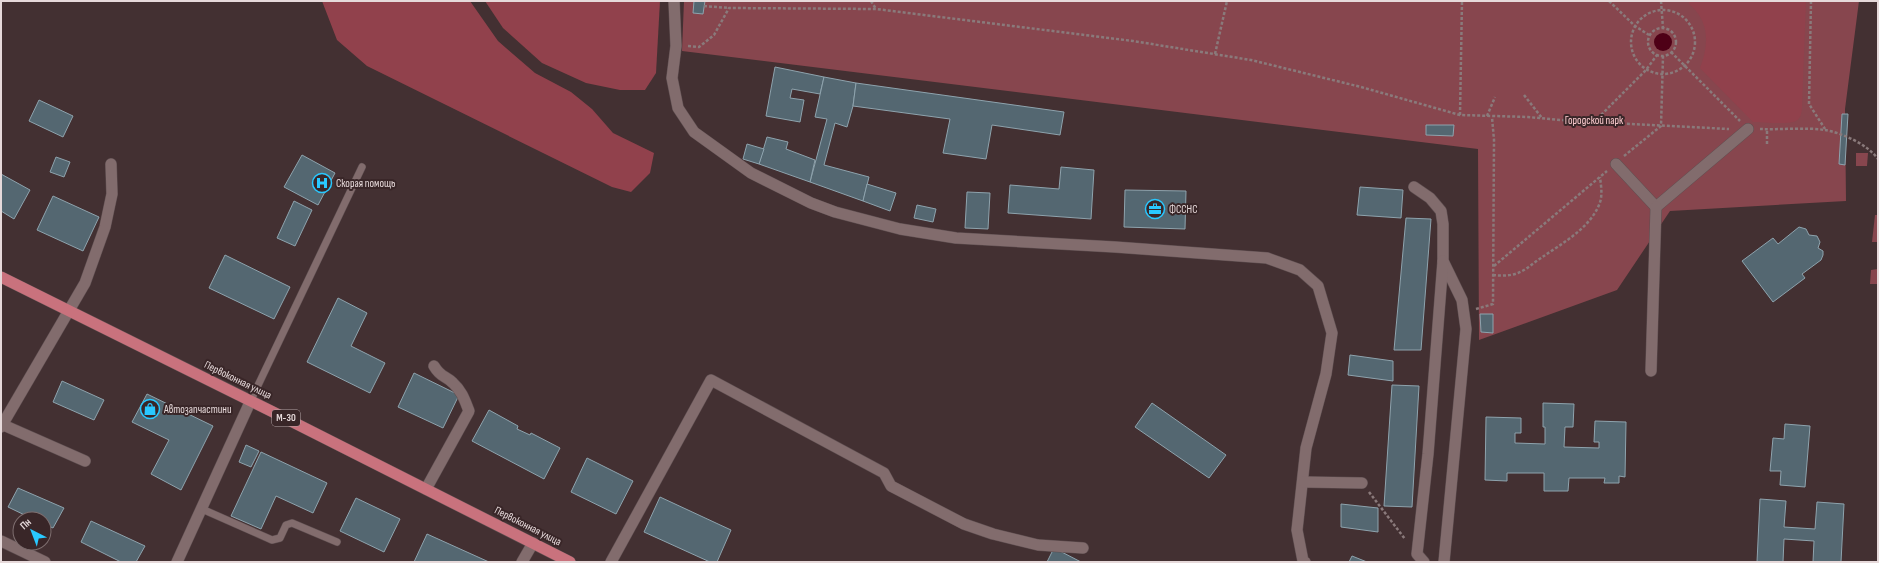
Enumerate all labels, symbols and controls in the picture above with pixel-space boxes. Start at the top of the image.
park label: Городской парк [1565,114,1624,127]
hospital icon: Скорая помощь [311,172,333,194]
place label: Скорая помощь [336,177,395,190]
office icon: ФССНС [1144,198,1166,220]
place label: ФССНС [1169,203,1198,216]
street label: Первоконная улица [202,358,274,402]
shop icon: Автозапчастини [139,398,161,420]
place label: Автозапчастини [163,403,232,416]
road number: М-30 [272,410,300,426]
street label: Первоконная улица [492,504,564,548]
north arrow [12,511,52,551]
text: Пн [17,515,34,532]

